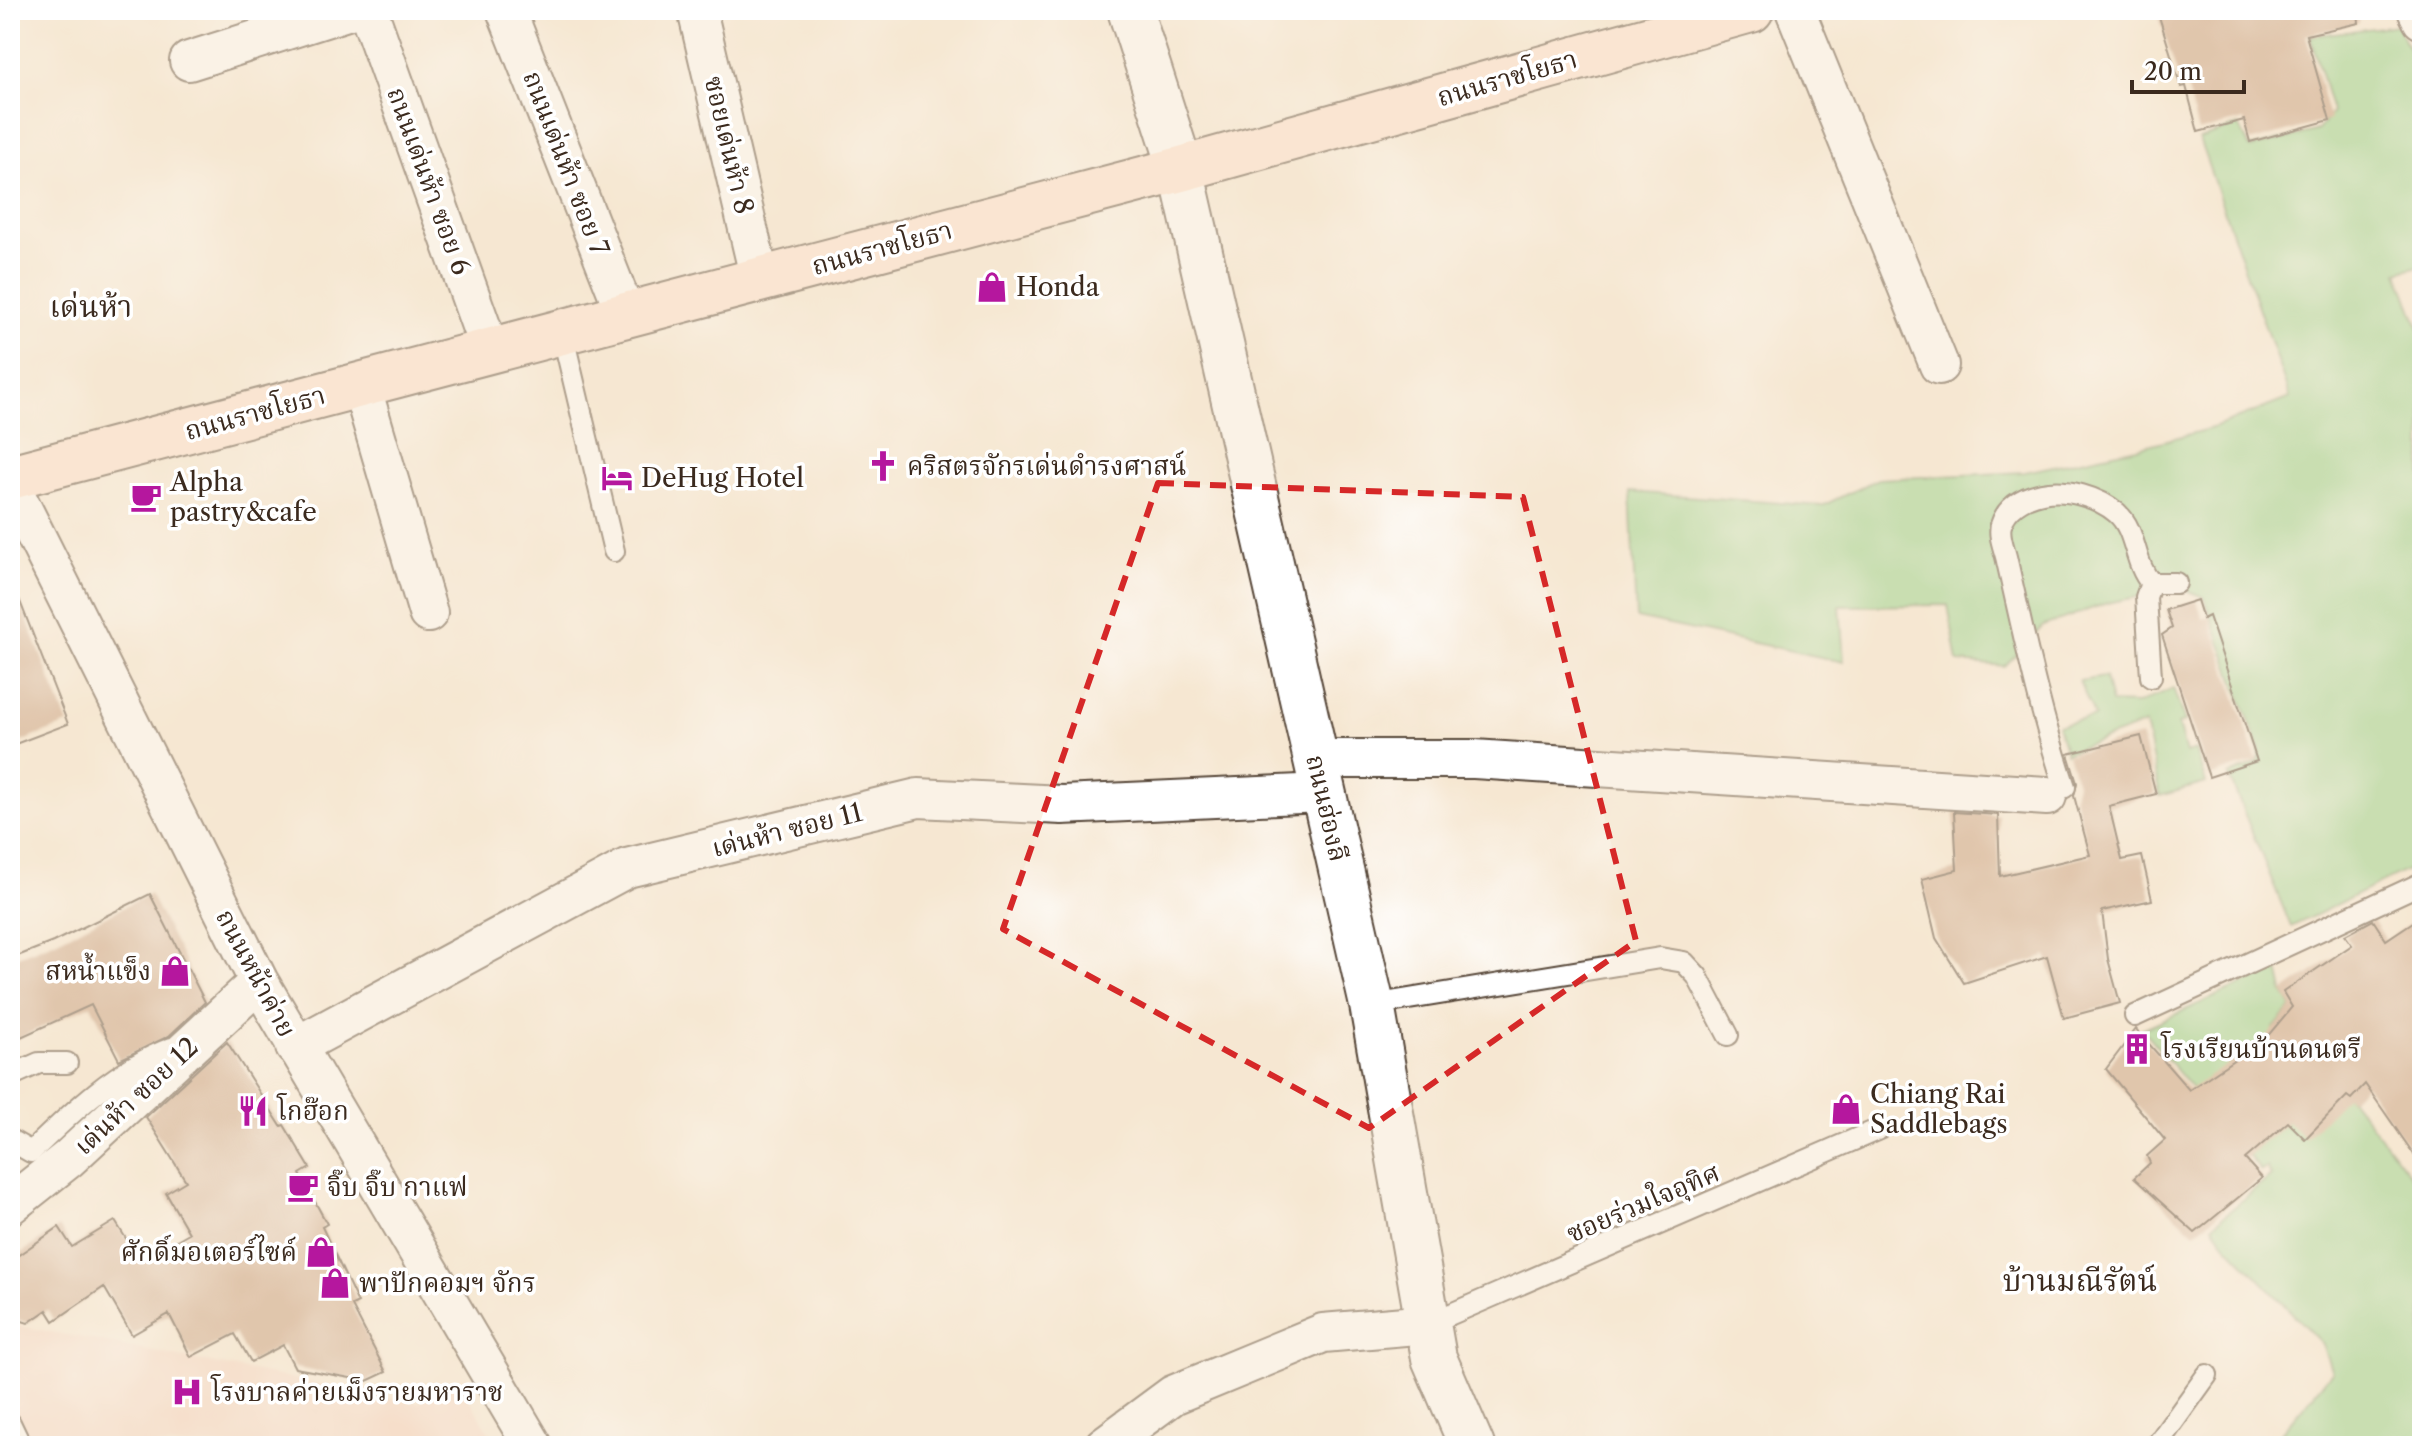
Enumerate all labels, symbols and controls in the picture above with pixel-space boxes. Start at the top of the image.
street label: ถนนราชโยธา [1433,41,1581,113]
scale bar [2132,44,2244,94]
text: 20 m [2144,57,2202,86]
street label: ถนนเด่นห้า ซอย 7 [516,66,616,260]
street label: ซอยเด่นห้า 8 [698,73,760,217]
street label: ถนนเด่นห้า ซอย 6 [380,83,478,279]
street label: ถนนราชโยธา [808,212,956,282]
shop icon: Honda [975,270,1009,304]
place label: Honda [1016,271,1100,303]
district label: เด่นห้า [50,288,132,325]
street label: ถนนราชโยธา [181,377,329,447]
church icon: คริสตรจักรเด่นดำรงศาสน์ [866,449,900,483]
place label: คริสตรจักรเด่นดำรงศาสน์ [907,450,1186,482]
hotel icon: DeHug Hotel [600,461,634,495]
place label: DeHug Hotel [641,462,804,494]
place label: Alpha pastry&cafe [169,466,317,528]
cafe icon: Alpha pastry&cafe [129,480,163,514]
street label: ถนนฮ่องลี [1299,751,1355,865]
street label: เด่นห้า ซอย 11 [708,796,866,864]
street label: ถนนหน้าค่าย [209,904,303,1042]
place label: สหน้ำแข็ง [45,952,151,987]
shop icon: สหน้ำแข็ง [158,954,192,988]
street label: เด่นห้า ซอย 12 [67,1030,205,1162]
place label: โรงเรียนบ้านดนตรี [2160,1031,2361,1065]
building icon: โรงเรียนบ้านดนตรี [2120,1032,2154,1066]
place label: Chiang Rai Saddlebags [1870,1078,2008,1140]
shop icon: Chiang Rai Saddlebags [1829,1092,1863,1126]
place label: โกฮ๊อก [276,1093,349,1127]
restaurant icon: โกฮ๊อก [236,1094,270,1128]
street label: ซอยร่วมใจอุทิศ [1561,1155,1725,1251]
place label: จิ๊บ จิ๊บ กาแฟ [327,1169,467,1203]
cafe icon: จิ๊บ จิ๊บ กาแฟ [286,1170,320,1204]
place label: ศักดิ์มอเตอร์ไซค์ [121,1234,297,1268]
shop icon: ศักดิ์มอเตอร์ไซค์ [304,1235,338,1269]
district label: บ้านมณีรัตน์ [2003,1262,2157,1299]
shop icon: พาปักคอมฯ จักร [318,1266,352,1300]
place label: พาปักคอมฯ จักร [359,1267,536,1299]
place label: โรงบาลค่ายเม็งรายมหาราช [210,1374,503,1408]
hospital icon: โรงบาลค่ายเม็งรายมหาราช [170,1375,204,1409]

